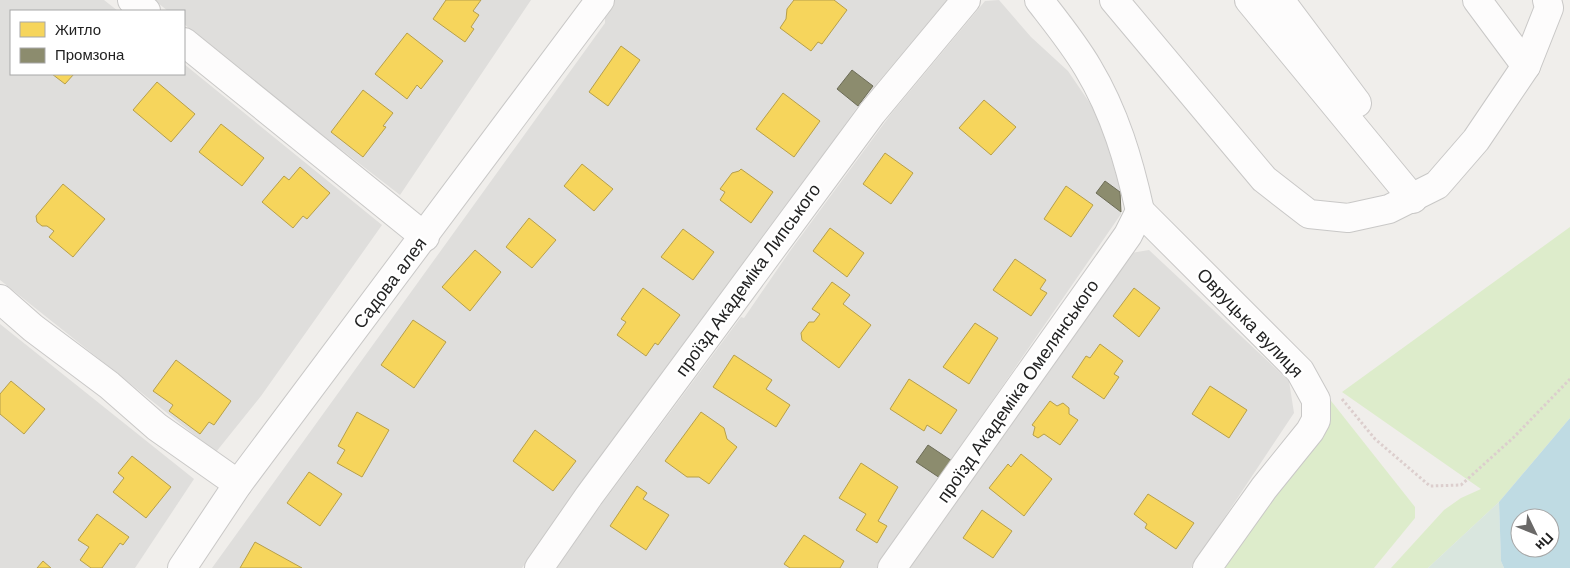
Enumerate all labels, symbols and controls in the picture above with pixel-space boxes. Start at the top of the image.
legend [10,10,185,75]
text: Житло [55,21,101,38]
text: Промзона [55,46,125,63]
street label: проїзд Академіка Липського [671,180,825,380]
street label: Садова алея [349,234,431,332]
street label: Овруцька вулиця [1193,264,1307,382]
street label: проїзд Академіка Омелянського [933,276,1103,506]
north arrow [1510,508,1560,558]
text: Пн [1532,530,1557,554]

